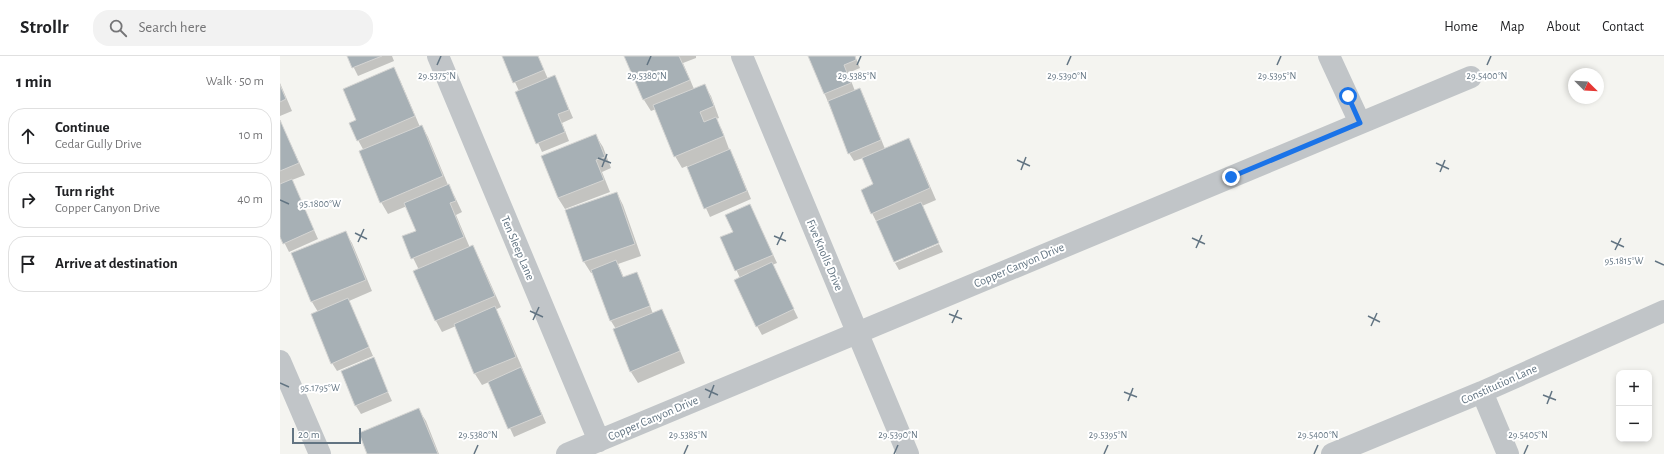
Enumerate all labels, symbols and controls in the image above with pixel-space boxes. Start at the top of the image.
search box [93,10,373,46]
icon: search [107,17,129,39]
text: Strollr [20,18,69,37]
text: Search here [139,20,206,35]
text: Home [1444,20,1478,34]
text: Map [1500,20,1524,34]
text: About [1546,20,1580,34]
text: Contact [1602,20,1644,34]
north arrow [1568,68,1604,104]
text: 29.5375°N [418,71,456,81]
text: 29.5380°N [627,71,667,81]
text: 29.5385°N [838,71,876,81]
text: 29.5390°N [1047,71,1087,81]
text: 29.5395°N [1258,71,1296,81]
text: 29.5400°N [1467,71,1507,81]
text: 1 min [16,73,52,90]
text: Walk · 50 m [206,75,264,88]
route start [1339,87,1357,105]
text: Continue [55,120,110,135]
icon: ahead [17,125,39,147]
text: 10 m [239,129,263,142]
text: Cedar Gully Drive [55,138,142,151]
route end [1222,168,1240,186]
text: Turn right [55,184,114,199]
icon: right [17,189,39,211]
text: 40 m [237,193,263,206]
text: 95.1800°W [299,199,341,209]
text: Copper Canyon Drive [55,202,160,215]
street label: Ten Sleep Lane [499,214,537,282]
street label: Five Knolls Drive [805,218,845,292]
street label: Copper Canyon Drive [972,241,1066,290]
icon: arrive [17,253,39,275]
text: Arrive at destination [55,256,178,271]
text: 95.1815°W [1605,256,1644,266]
street label: Constitution Lane [1459,362,1539,406]
map controls [1616,370,1652,442]
button: + [1616,370,1652,406]
text: 95.1795°W [300,383,340,393]
street label: Copper Canyon Drive [606,394,700,443]
button: − [1616,406,1652,442]
scale bar [292,426,361,445]
text: 20 m [298,429,319,440]
text: 29.5380°N [458,430,498,440]
text: 29.5385°N [669,430,707,440]
text: 29.5390°N [878,430,918,440]
text: 29.5395°N [1089,430,1127,440]
text: 29.5400°N [1298,430,1338,440]
text: 29.5405°N [1508,430,1548,440]

